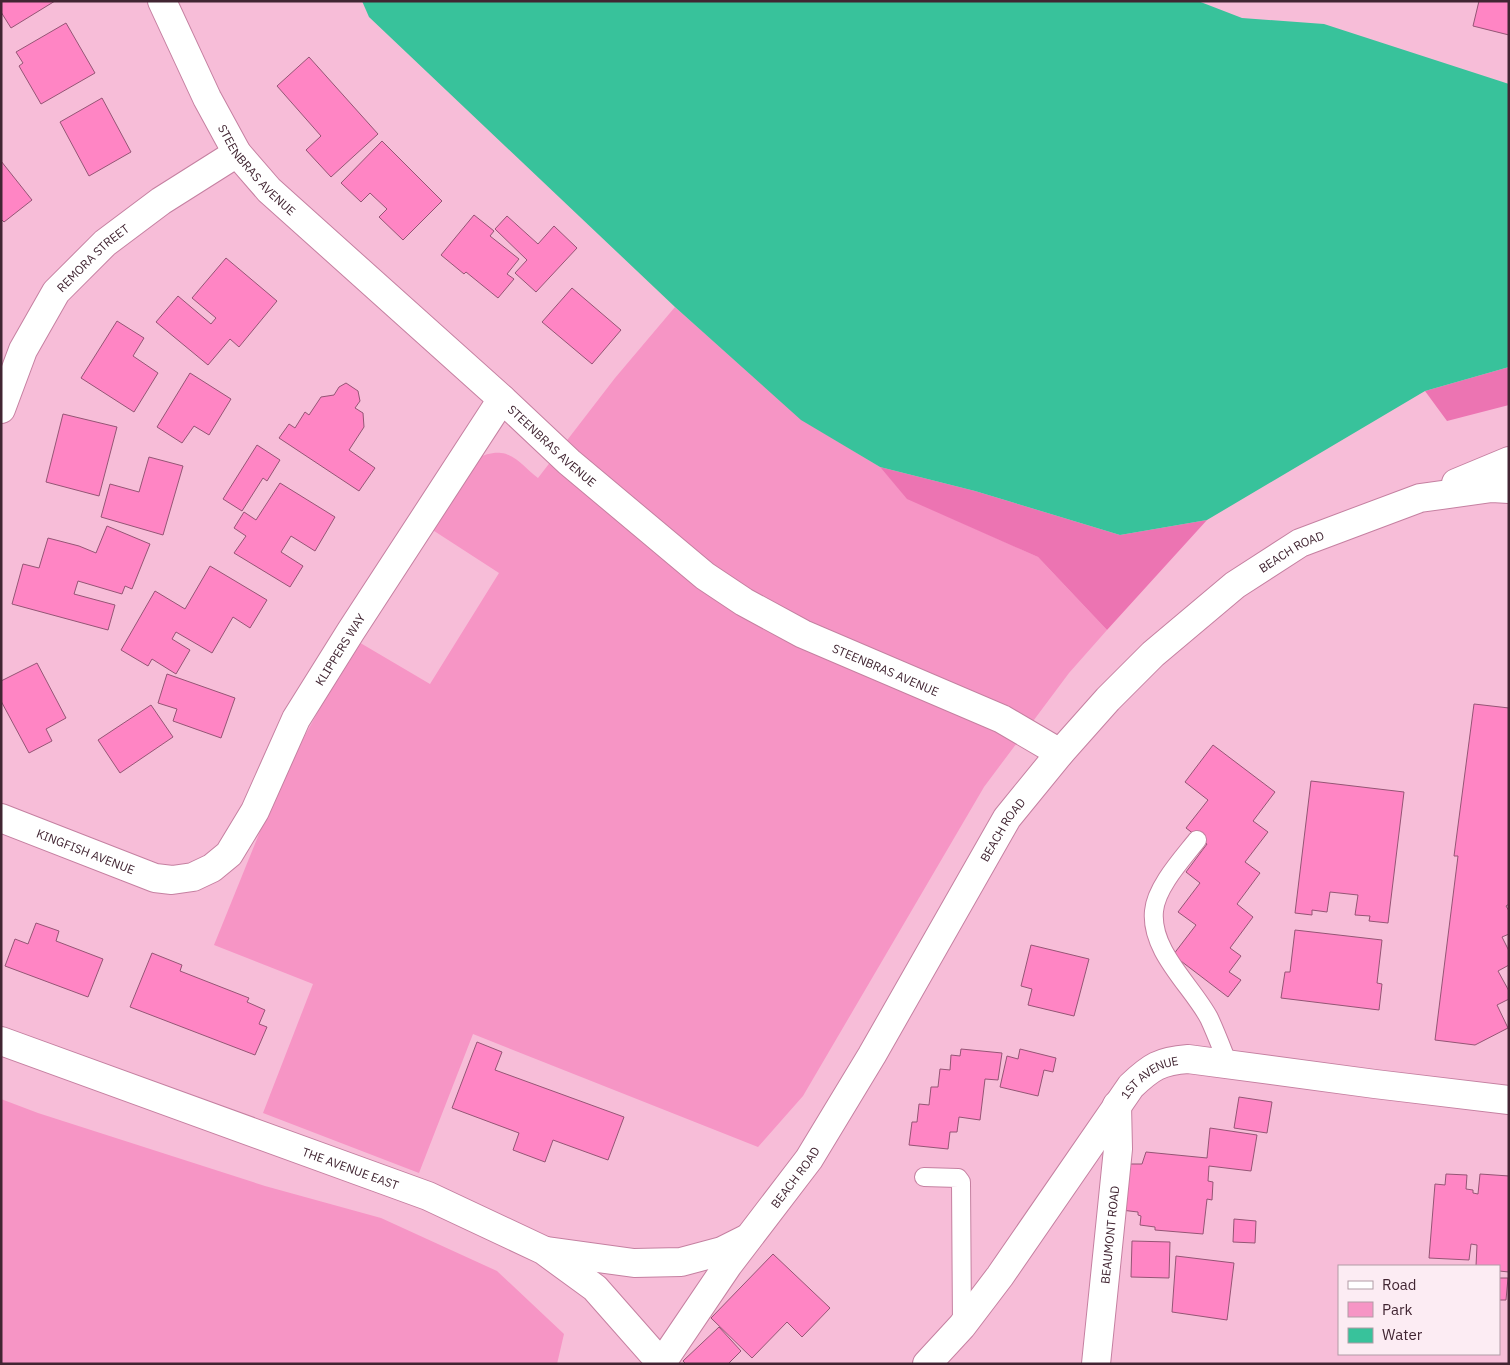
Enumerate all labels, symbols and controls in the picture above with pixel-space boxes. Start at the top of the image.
street label: STEENBRAS AVENUE [215,122,299,218]
street label: REMORA STREET [53,220,132,295]
street label: STEENBRAS AVENUE [505,401,600,489]
street label: BEACH ROAD [1256,527,1326,575]
street label: KLIPPERS WAY [311,610,368,688]
street label: STEENBRAS AVENUE [830,640,941,699]
street label: BEACH ROAD [976,795,1028,864]
street label: KINGFISH AVENUE [35,825,137,877]
street label: 1ST AVENUE [1117,1053,1179,1102]
street label: THE AVENUE EAST [300,1144,401,1192]
street label: BEACH ROAD [767,1144,822,1211]
street label: BEAUMONT ROAD [1097,1185,1122,1285]
legend [1338,1265,1500,1355]
text: Road [1382,1275,1417,1294]
text: Park [1382,1300,1412,1319]
text: Water [1382,1325,1423,1344]

